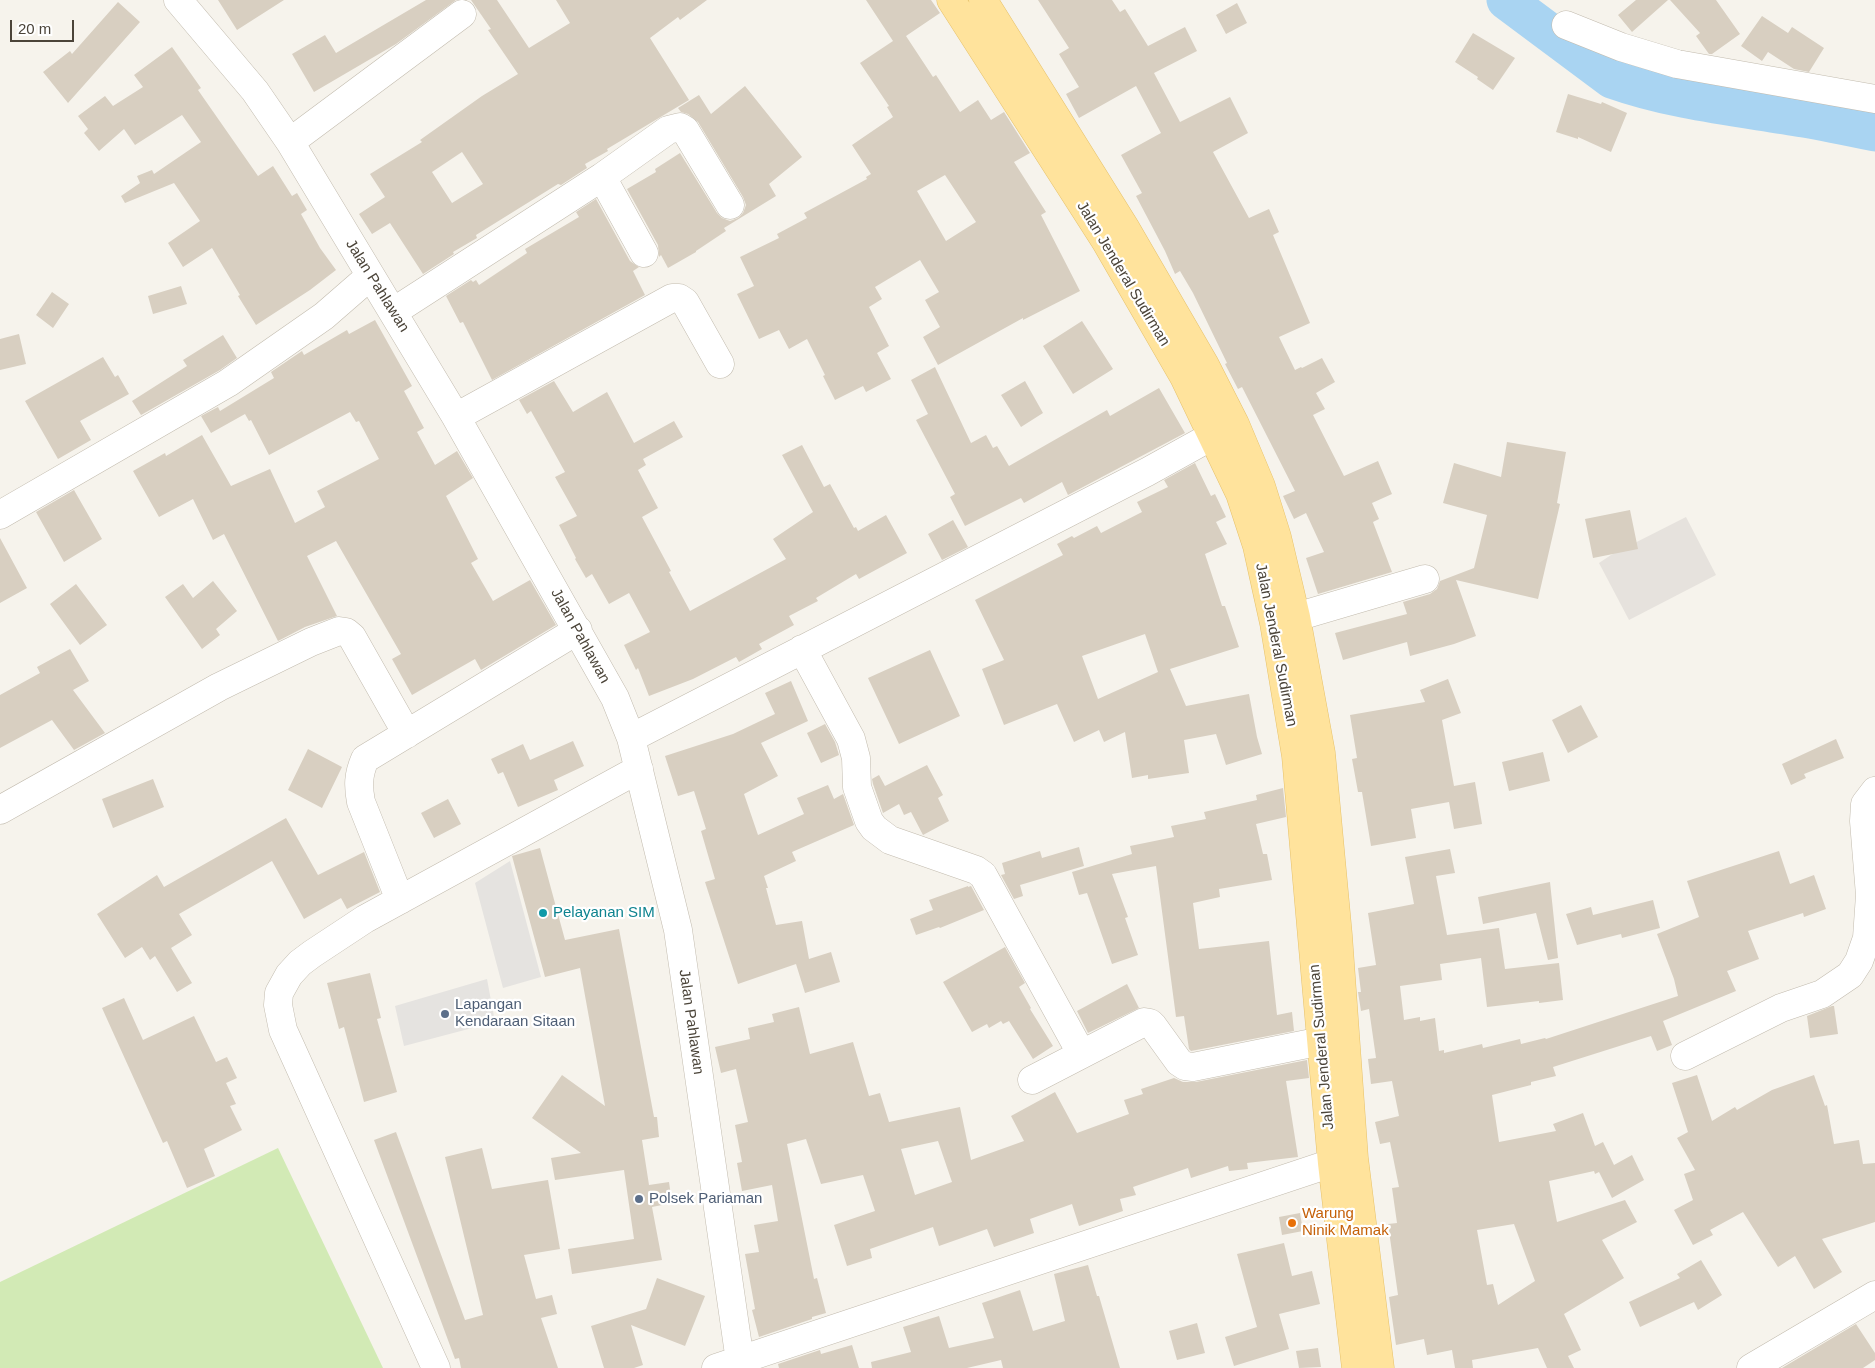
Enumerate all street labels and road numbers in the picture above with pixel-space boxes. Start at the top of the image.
street label: Jalan Jenderal Sudirman [1073,198,1173,350]
street label: Jalan Pahlawan [341,236,413,336]
street label: Jalan Jenderal Sudirman [1251,562,1301,728]
street label: Jalan Pahlawan [546,585,614,687]
street label: Jalan Jenderal Sudirman [1306,964,1338,1130]
street label: Jalan Pahlawan [675,968,707,1076]

